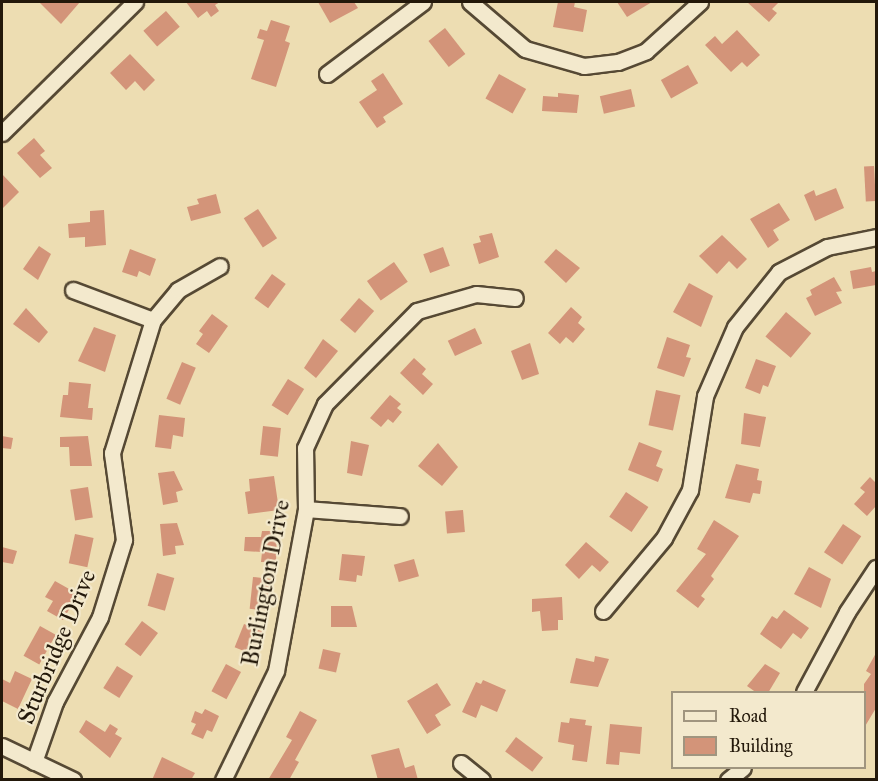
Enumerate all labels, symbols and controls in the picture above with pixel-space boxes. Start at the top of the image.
street label: Burlington Drive [236,497,296,669]
street label: Sturbridge Drive [12,565,102,729]
legend [671,691,866,769]
text: Road [729,705,767,727]
text: Building [729,735,792,757]

